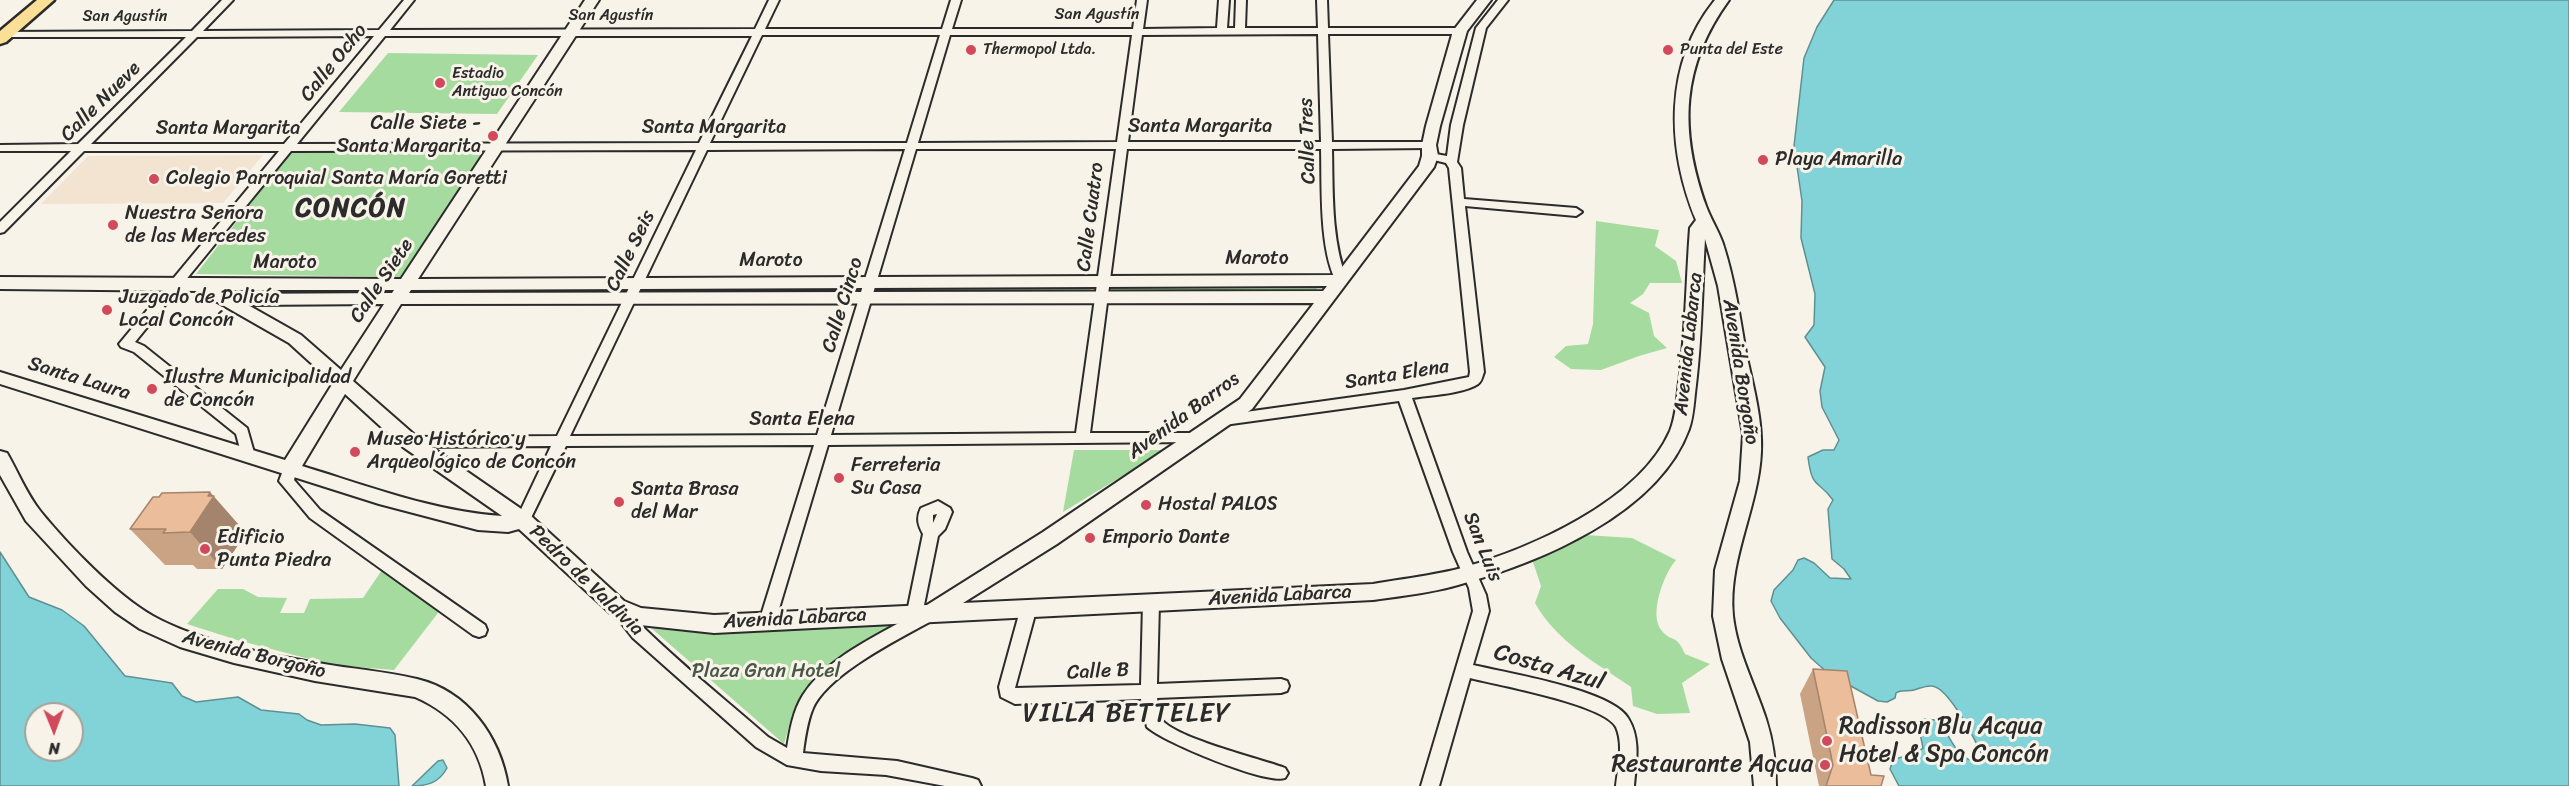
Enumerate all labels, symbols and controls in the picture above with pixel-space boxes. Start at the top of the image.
street label: San Agustín [1055,5,1139,25]
street label: San Agustín [569,6,653,26]
street label: San Agustín [83,7,167,27]
street label: Calle Ocho [295,19,373,107]
place label: Thermopol Ltda. [983,40,1096,60]
place label: Punta del Este [1680,40,1783,60]
marker: Thermopol Ltda. [964,43,978,57]
marker: Punta del Este [1661,43,1675,57]
street label: Calle Nueve [56,57,146,147]
place label: Estadio Antiguo Concón [452,64,563,102]
marker: Estadio Antiguo Concón [433,76,447,90]
street label: Calle Tres [1294,97,1322,185]
place label: Calle Siete - Santa Margarita [336,112,481,159]
street label: Santa Margarita [1128,115,1272,139]
street label: Santa Margarita [642,116,786,140]
street label: Santa Margarita [156,117,300,141]
marker: Calle Siete - Santa Margarita [486,129,500,143]
place label: Playa Amarilla [1775,148,1902,172]
marker: Playa Amarilla [1756,153,1770,167]
street label: Calle Cuatro [1072,161,1110,273]
place label: Colegio Parroquial Santa María Goretti [166,167,507,191]
marker: Colegio Parroquial Santa María Goretti [147,172,161,186]
district label: CONCÓN [296,193,406,225]
place label: Nuestra Señora de las Mercedes [125,202,266,249]
street label: Calle Seis [601,207,661,295]
marker: Nuestra Señora de las Mercedes [106,218,120,232]
street label: Calle Siete [345,234,419,328]
street label: Maroto [1225,247,1289,271]
street label: Maroto [739,249,803,273]
street label: Maroto [253,251,317,275]
street label: Calle Cinco [817,254,869,356]
street label: Avenida Labarca [1670,271,1708,417]
place label: Juzgado de Policía Local Concón [119,286,279,333]
street label: Avenida Borgoño [1717,298,1763,446]
marker: Juzgado de Policía Local Concón [100,303,114,317]
street label: Santa Laura [25,352,133,406]
street label: Santa Elena [1343,355,1451,395]
place label: Ilustre Municipalidad de Concón [164,366,351,413]
street label: Avenida Barros [1123,367,1245,465]
marker: Ilustre Municipalidad de Concón [145,382,159,396]
street label: Santa Elena [749,408,855,432]
place label: Museo Histórico y Arqueológico de Concón [367,428,576,475]
marker: Museo Histórico y Arqueológico de Concón [348,445,362,459]
place label: Ferreteria Su Casa [851,454,940,501]
marker: Ferreteria Su Casa [832,471,846,485]
place label: Santa Brasa del Mar [631,478,738,525]
place label: Hostal PALOS [1158,493,1278,517]
marker: Santa Brasa del Mar [612,495,626,509]
marker: Hostal PALOS [1139,498,1153,512]
street label: San Luis [1457,509,1507,585]
street label: Pedro de Valdivia [524,520,648,642]
place label: Edificio Punta Piedra [217,526,331,573]
place label: Emporio Dante [1102,526,1230,550]
marker: Emporio Dante [1083,531,1097,545]
marker: Edificio Punta Piedra [198,542,212,556]
street label: Avenida Labarca [1208,580,1352,612]
street label: Avenida Labarca [723,603,867,635]
street label: Avenida Borgoño [180,626,328,684]
street label: Costa Azul [1490,638,1608,698]
street label: Calle B [1066,658,1130,686]
park label: Plaza Gran Hotel [692,660,840,684]
district label: VILLA BETTELEY [1024,698,1230,730]
north arrow [24,702,84,762]
place label: Radisson Blu Acqua Hotel & Spa Concón [1839,713,2049,769]
text: N [48,734,60,763]
marker: Radisson Blu Acqua Hotel & Spa Concón [1820,734,1834,748]
place label: Restaurante Aqcua [1611,751,1813,779]
marker: Restaurante Aqcua [1818,758,1832,772]

